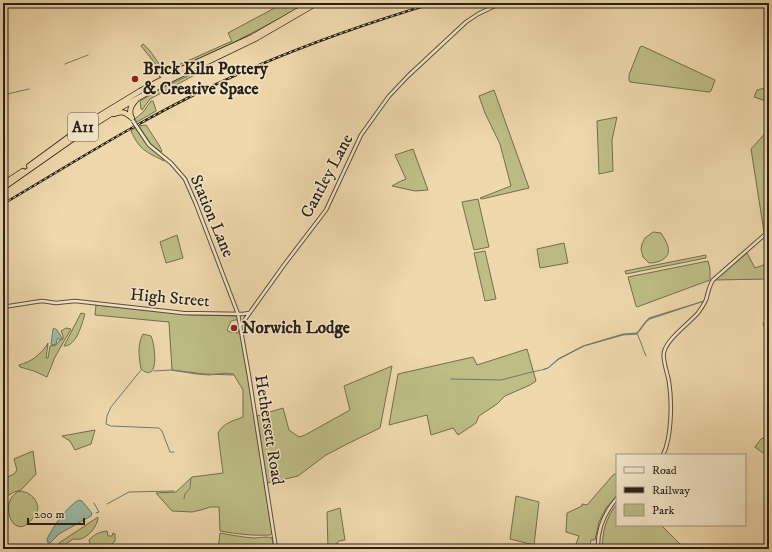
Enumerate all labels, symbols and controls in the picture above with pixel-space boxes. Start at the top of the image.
place label: Brick Kiln Pottery & Creative Space [143,58,269,100]
marker: Brick Kiln Pottery & Creative Space [130,74,140,84]
road number: A11 [68,113,98,141]
street label: Cantley Lane [296,130,358,222]
street label: Station Lane [185,171,239,261]
street label: High Street [129,284,211,312]
place label: Norwich Lodge [242,317,350,339]
marker: Norwich Lodge [229,323,239,333]
street label: Hethersett Road [249,373,289,487]
legend [616,454,746,526]
text: Road [652,463,677,478]
text: Railway [652,483,690,498]
scale bar [28,500,84,526]
text: Park [652,503,674,518]
text: 200 m [34,507,64,522]

